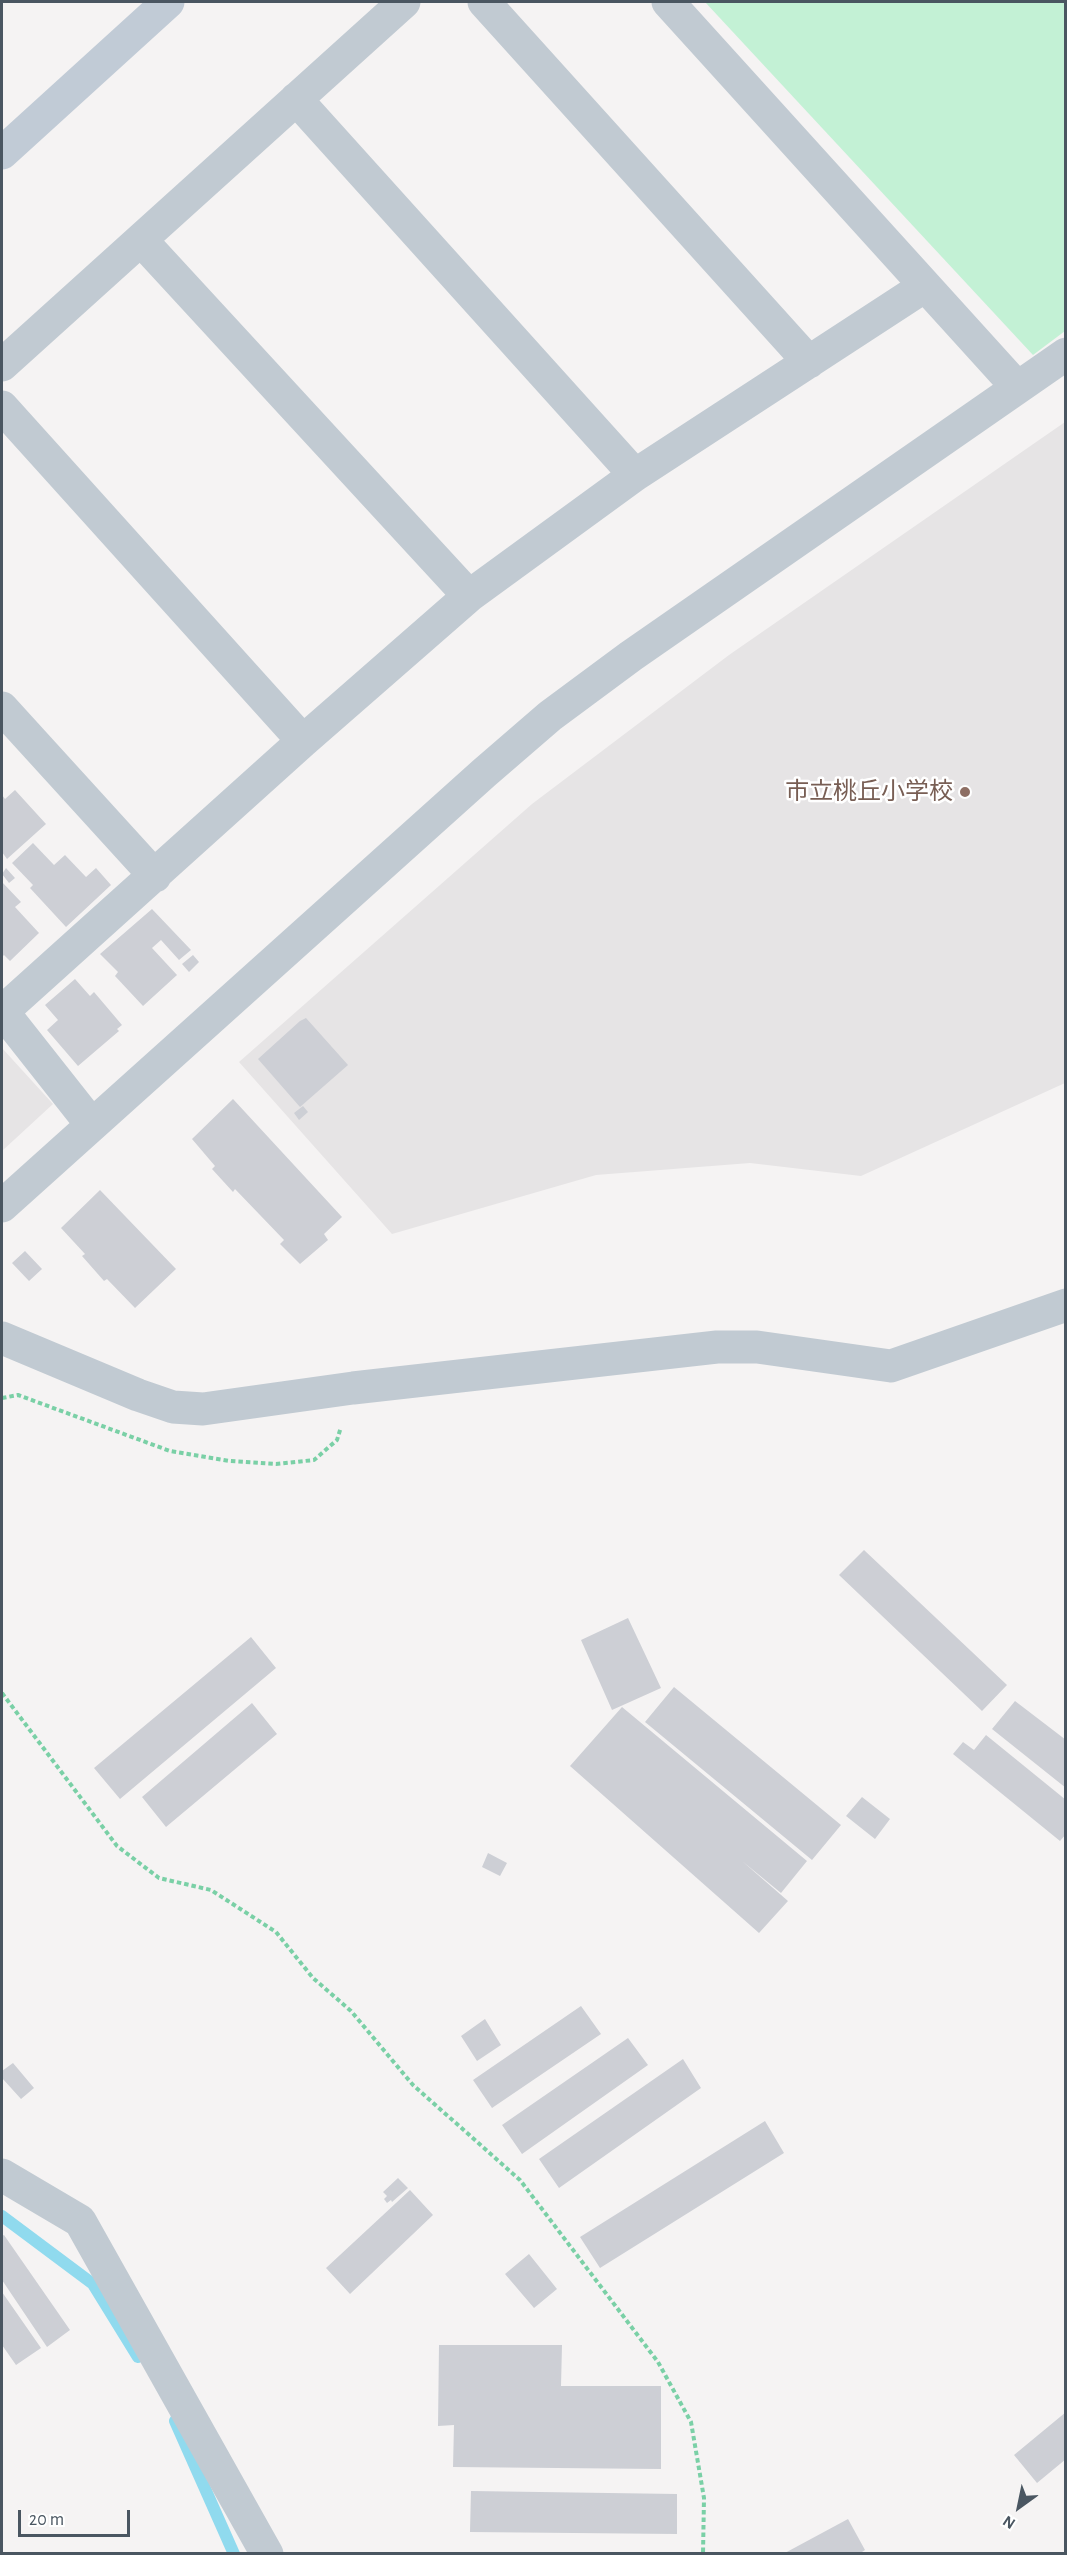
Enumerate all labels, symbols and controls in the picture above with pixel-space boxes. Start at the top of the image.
place label: 市立桃丘小学校 [785,778,953,806]
marker: 市立桃丘小学校 [958,785,972,799]
north arrow [989,2477,1049,2537]
scale bar [21,2498,134,2536]
text: 20 m [29,2511,64,2529]
text: N [1000,2512,1018,2532]

